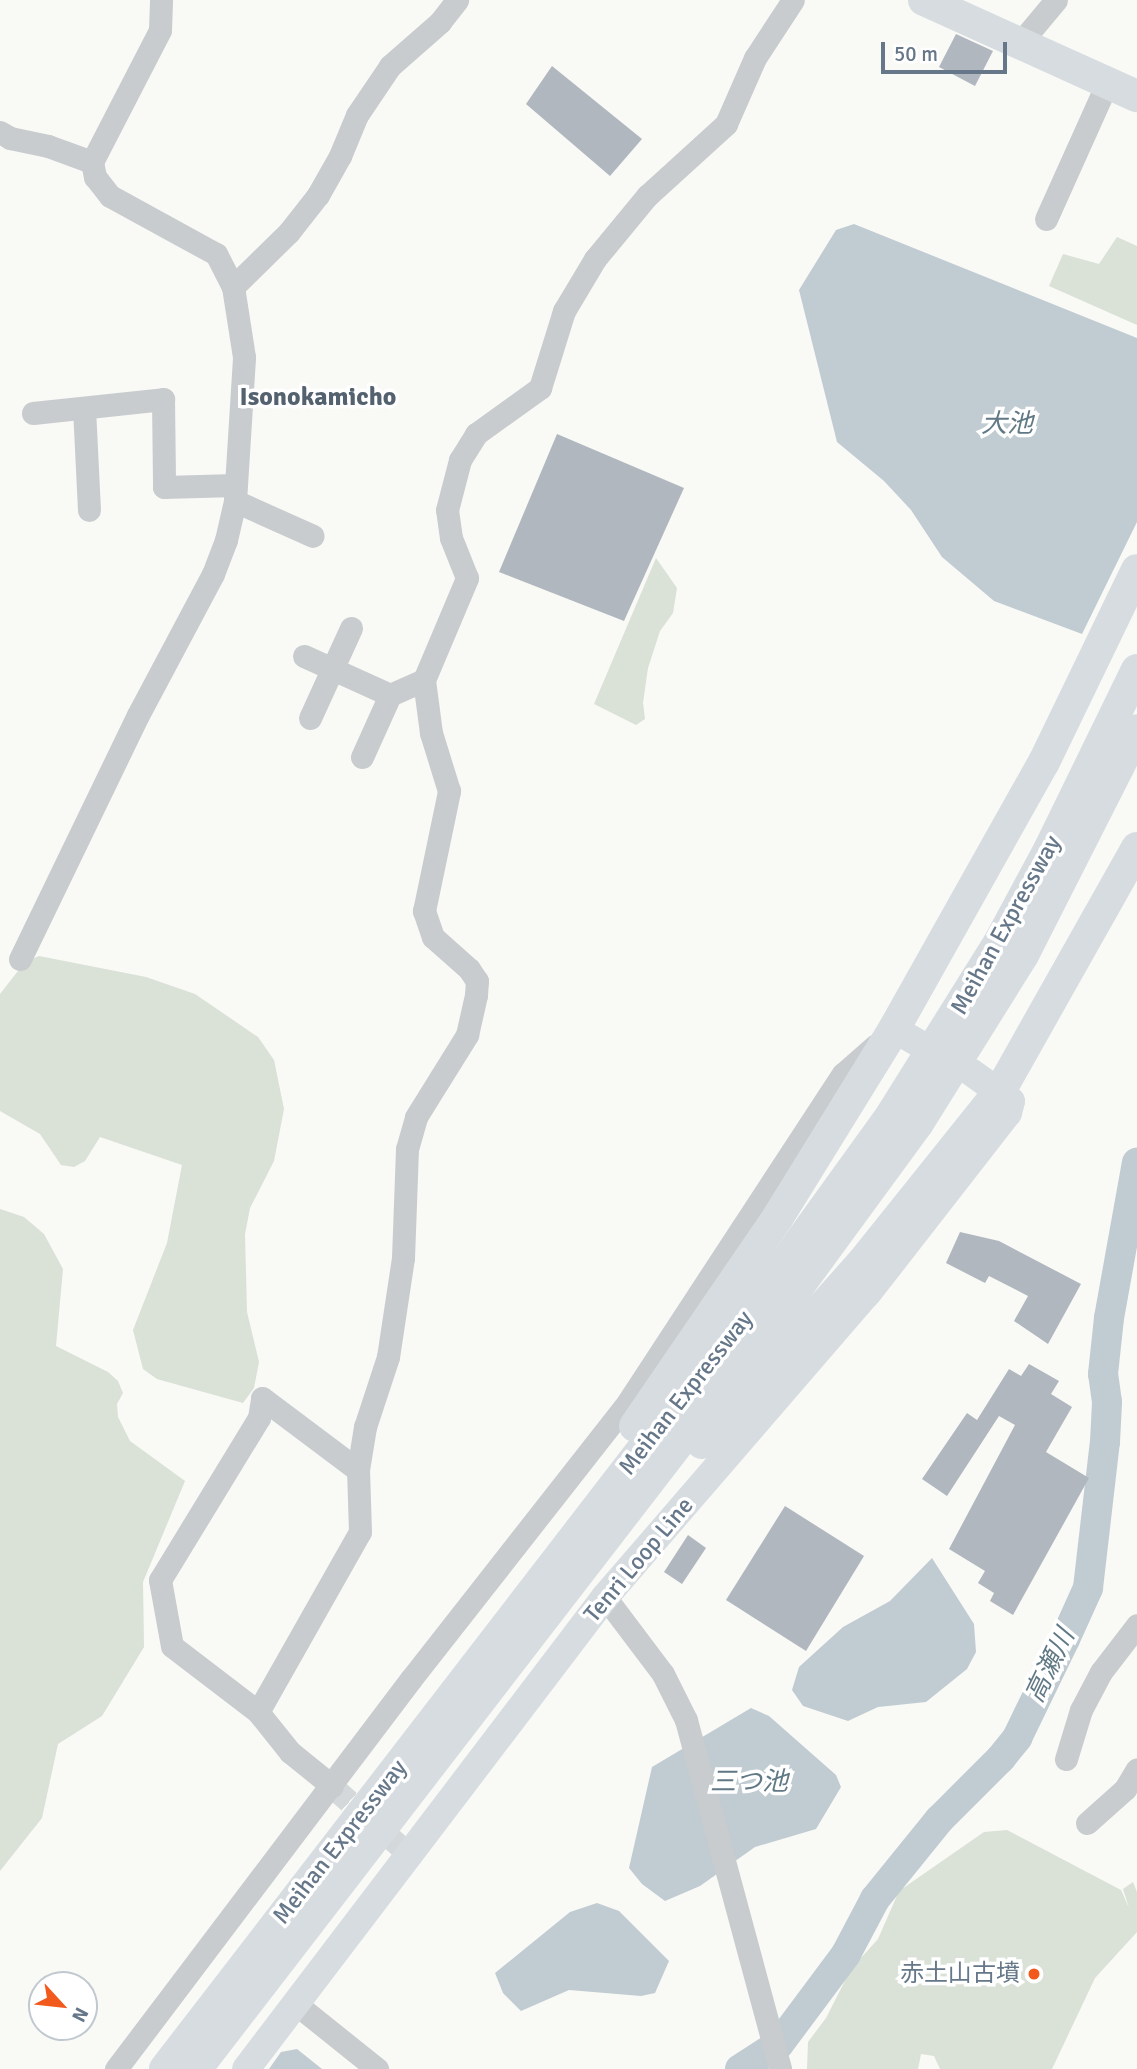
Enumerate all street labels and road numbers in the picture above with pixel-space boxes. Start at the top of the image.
street label: Meihan Expressway [945,830,1067,1020]
street label: Meihan Expressway [613,1305,759,1481]
street label: Tenri Loop Line [578,1492,700,1628]
street label: Meihan Expressway [267,1754,413,1930]

